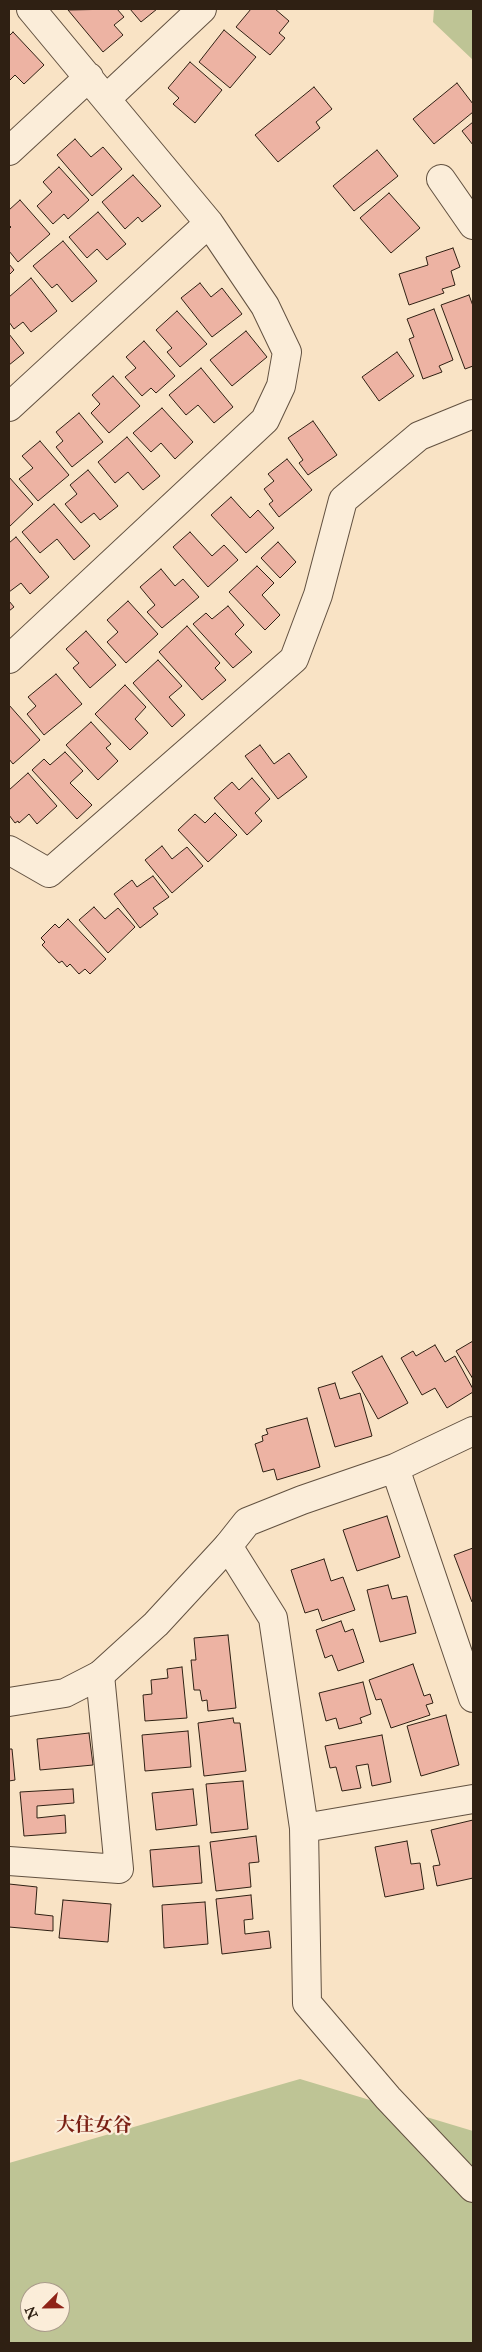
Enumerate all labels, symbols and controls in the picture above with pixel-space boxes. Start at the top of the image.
district label: 大住女谷 [56,2115,132,2137]
north arrow [20,2282,70,2332]
text: N [22,2304,42,2321]

